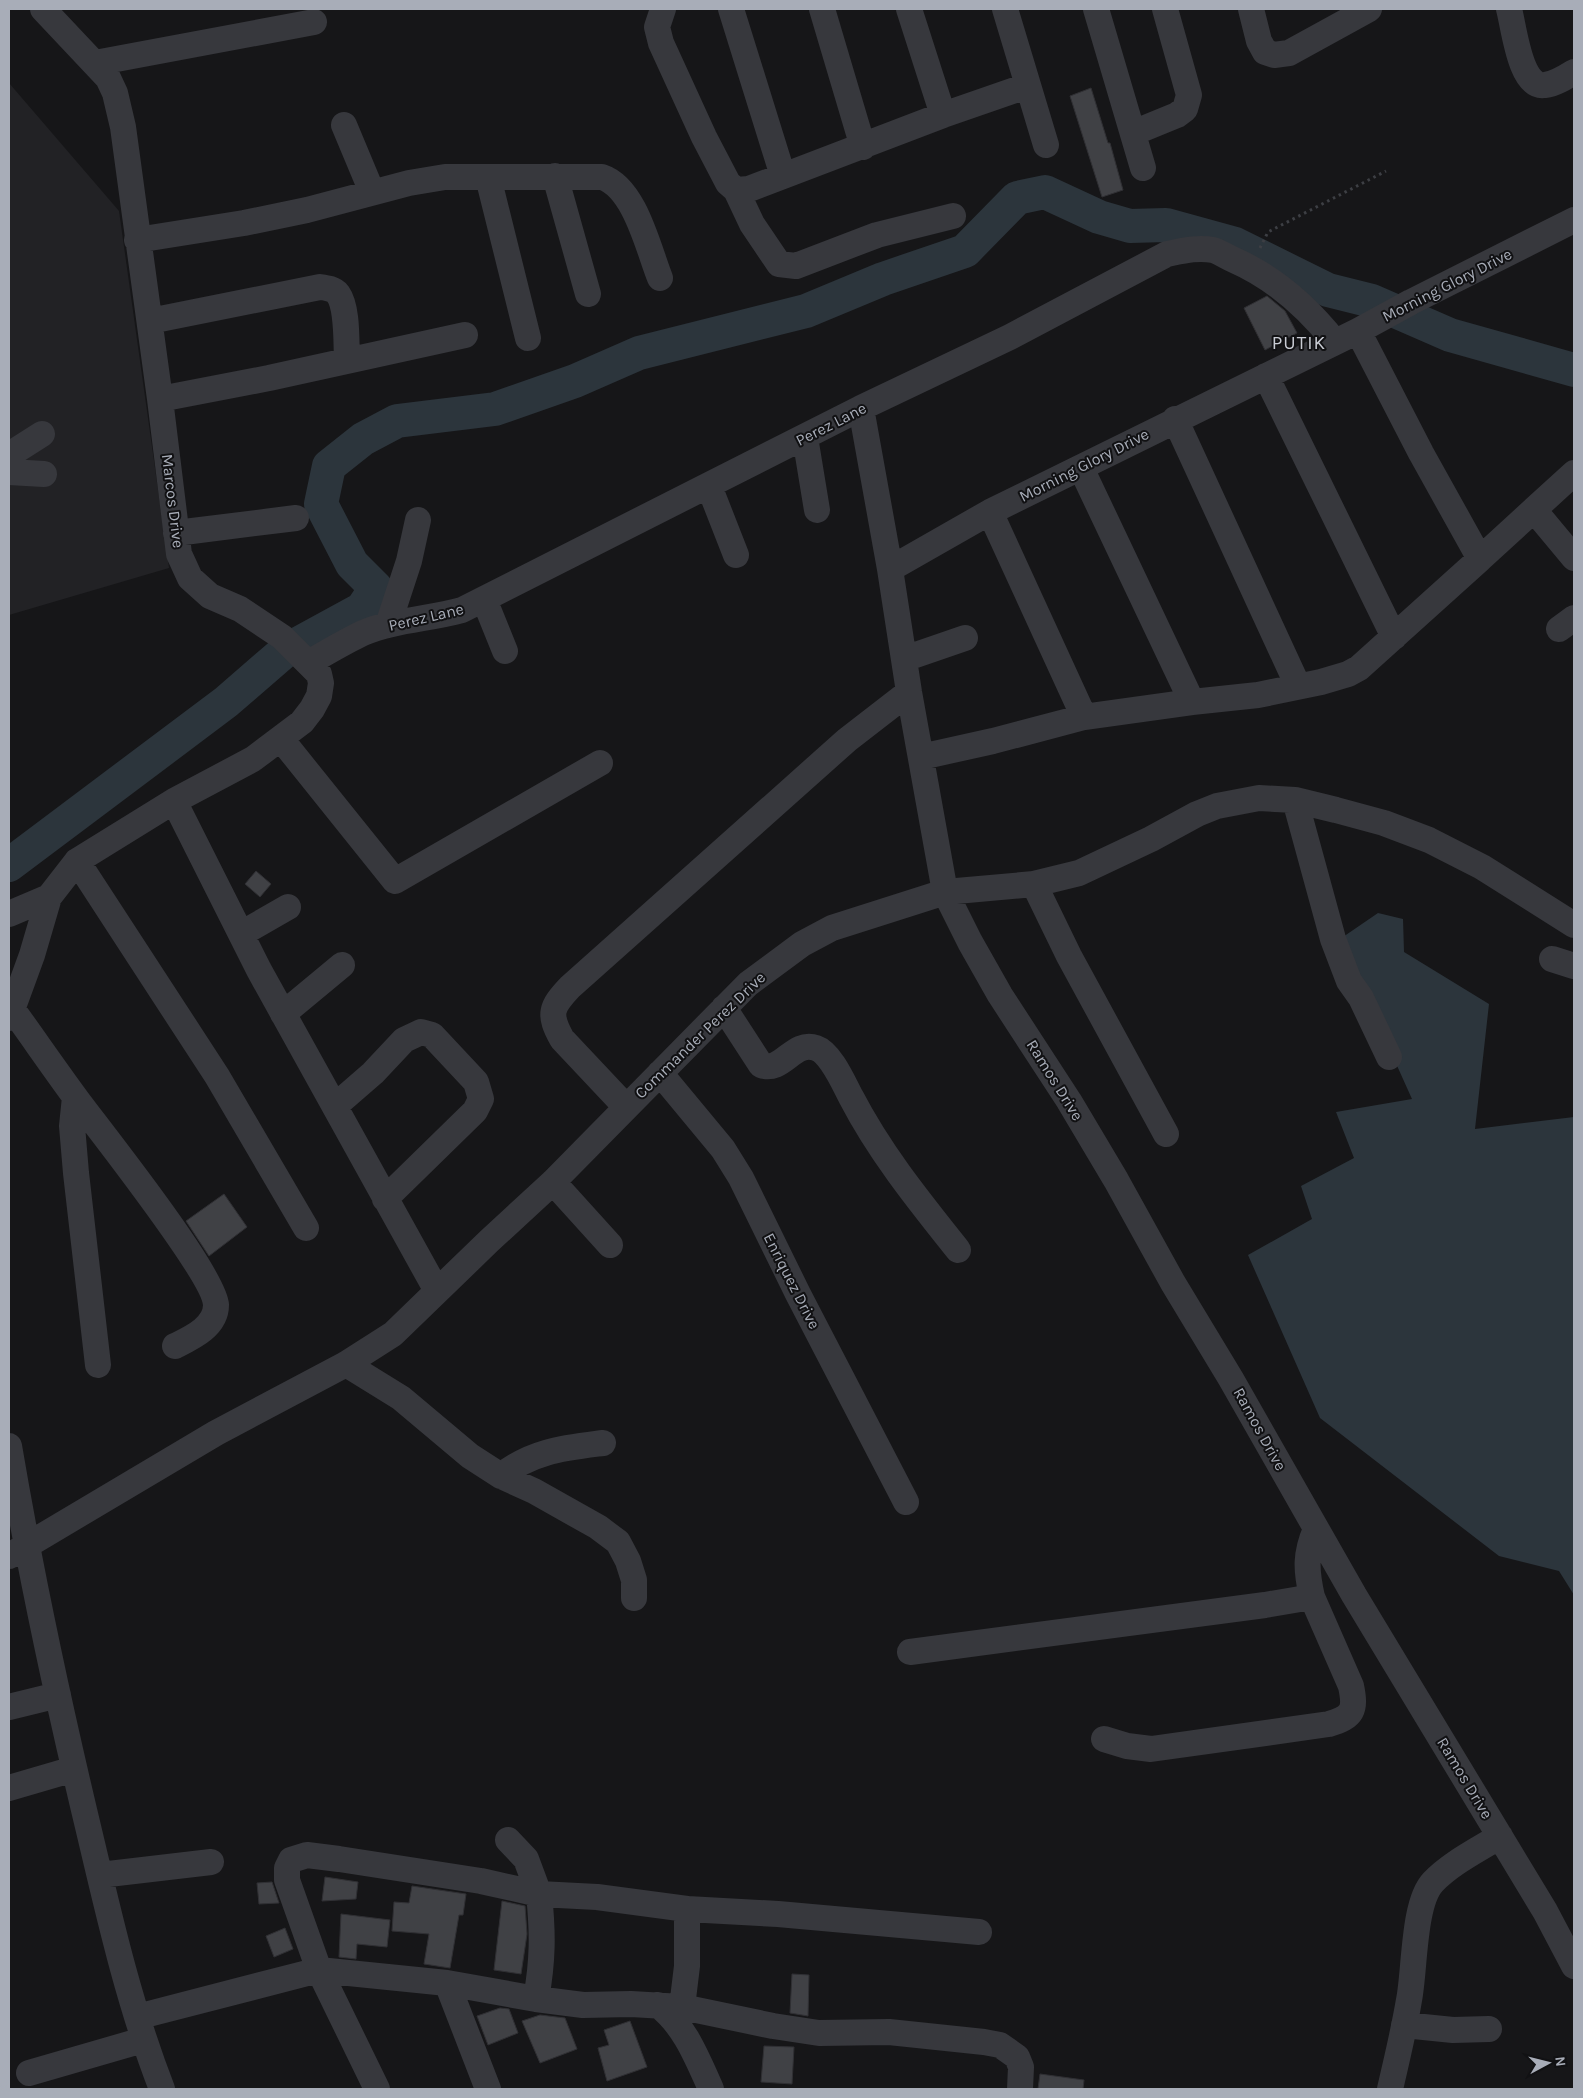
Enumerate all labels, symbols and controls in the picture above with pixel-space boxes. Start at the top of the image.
street label: Morning Glory Drive [1379,244,1515,326]
district label: PUTIK [1272,332,1326,354]
street label: Perez Lane [793,398,869,450]
street label: Morning Glory Drive [1016,424,1152,506]
street label: Marcos Drive [158,453,188,549]
street label: Perez Lane [387,599,465,635]
street label: Commander Perez Drive [631,968,769,1102]
street label: Ramos Drive [1023,1036,1087,1124]
street label: Enriquez Drive [760,1230,824,1332]
street label: Ramos Drive [1229,1384,1291,1474]
street label: Ramos Drive [1433,1734,1497,1822]
north arrow [1523,2038,1573,2088]
text: N [1551,2055,1569,2067]

